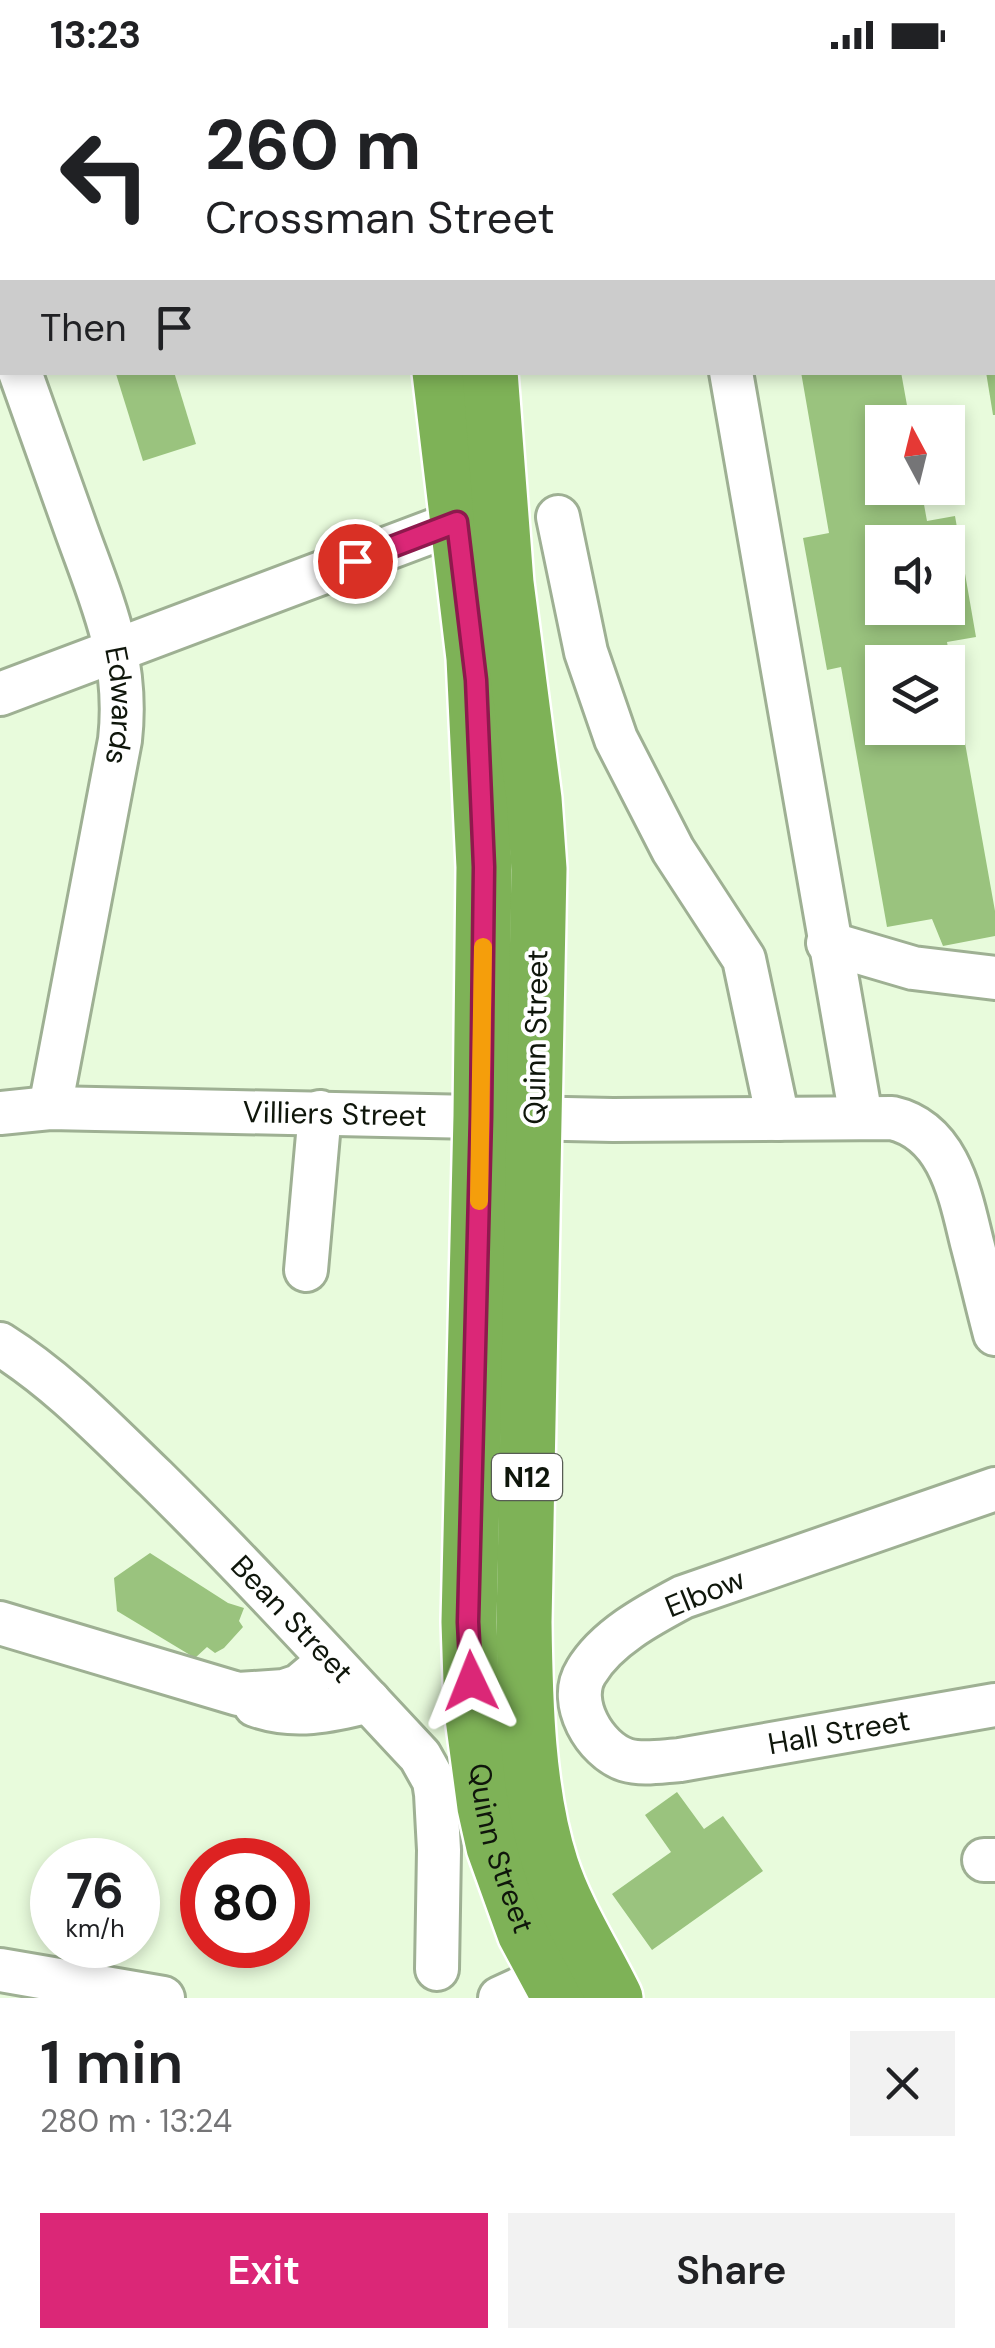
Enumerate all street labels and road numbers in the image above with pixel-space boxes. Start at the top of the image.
street label: Edwards [96,643,142,768]
street label: Quinn Street [514,949,557,1125]
street label: Villiers Street [242,1092,427,1135]
road number: N12 [492,1454,562,1500]
street label: Bean Street [223,1547,362,1691]
street label: Elbow [659,1559,750,1626]
street label: Hall Street [765,1700,913,1763]
street label: Quinn Street [460,1761,543,1938]

